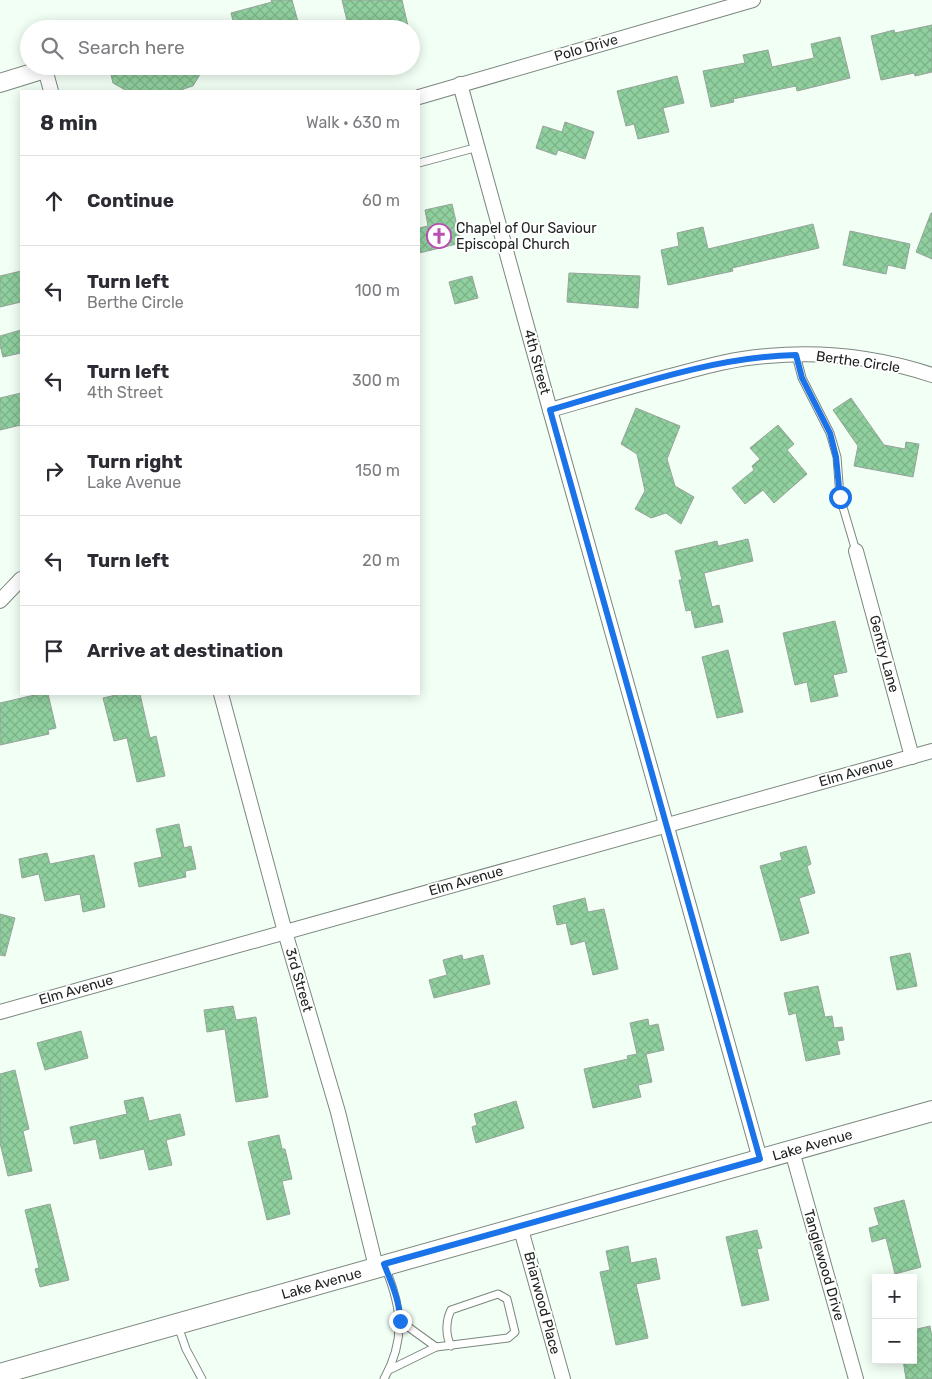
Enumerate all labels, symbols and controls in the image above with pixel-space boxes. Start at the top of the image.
search box [20,20,420,75]
street label: Polo Drive [552,31,620,65]
icon: search [38,34,66,62]
text: Search here [78,36,185,59]
text: 8 min [40,110,97,135]
text: Walk · 630 m [306,113,400,132]
icon: ahead [40,187,68,215]
text: Continue [87,189,174,212]
text: 60 m [362,191,400,210]
place label: Chapel of Our Saviour Episcopal Church [456,220,597,253]
church icon: Chapel of Our Saviour Episcopal Church [426,223,452,249]
text: Turn left [87,270,169,293]
icon: left [40,277,68,305]
text: 100 m [355,281,400,300]
text: Berthe Circle [87,293,184,312]
street label: 4th Street [520,328,554,397]
street label: Berthe Circle [815,348,901,376]
text: Turn left [87,360,169,383]
icon: left [40,367,68,395]
text: 300 m [352,371,400,390]
text: 4th Street [87,383,163,402]
text: Turn right [87,450,182,473]
icon: right [40,457,68,485]
text: 150 m [355,461,400,480]
text: Lake Avenue [87,473,181,492]
route start [829,486,852,509]
icon: left [40,547,68,575]
text: Turn left [87,549,169,572]
text: 20 m [362,551,400,570]
street label: Gentry Lane [866,614,903,695]
icon: arrive [40,637,68,665]
text: Arrive at destination [87,639,283,662]
street label: Elm Avenue [817,753,895,791]
street label: Elm Avenue [427,862,505,900]
street label: 3rd Street [282,946,316,1014]
street label: Elm Avenue [37,971,115,1009]
street label: Lake Avenue [770,1125,854,1164]
street label: Tanglewood Drive [800,1207,848,1323]
street label: Briarwood Place [520,1250,564,1356]
street label: Lake Avenue [279,1264,364,1303]
map controls [872,1274,917,1364]
button: + [872,1274,917,1319]
route end [389,1310,412,1333]
button: − [872,1319,917,1364]

